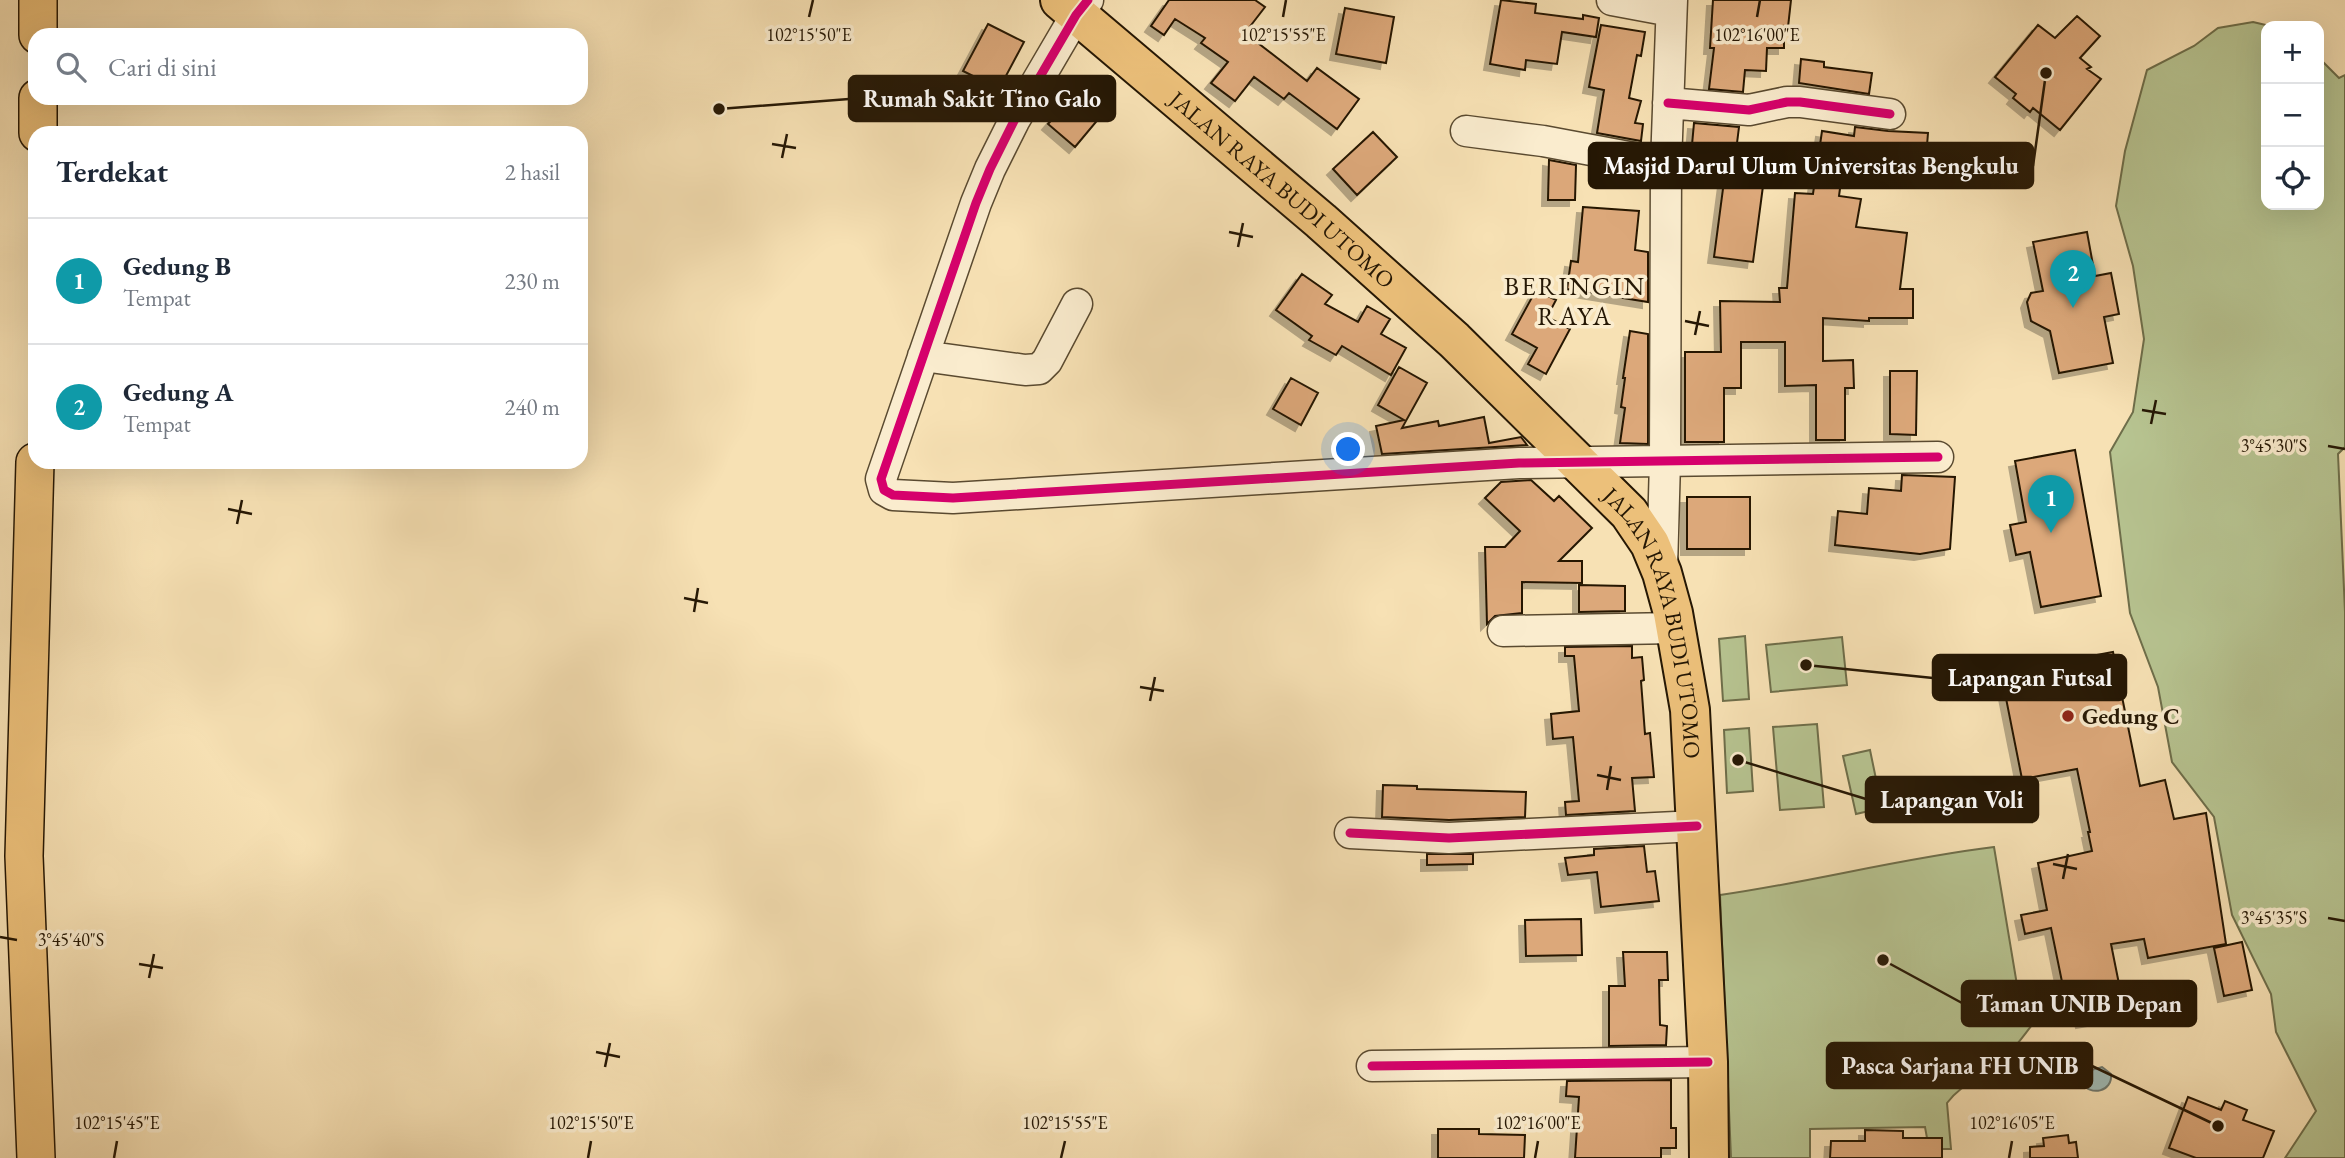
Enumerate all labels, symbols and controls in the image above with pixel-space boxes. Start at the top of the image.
map controls [2261,21,2324,210]
button: + [2261,21,2324,84]
text: 102°15'50"E [766,23,852,46]
text: 102°15'55"E [1240,23,1326,46]
text: 102°16'00"E [1714,23,1800,46]
search box [28,28,588,105]
icon: search [52,48,90,86]
text: Cari di sini [108,50,217,84]
callout: Rumah Sakit Tino Galo [849,76,1115,121]
text: Rumah Sakit Tino Galo [863,83,1101,114]
street label: JALAN RAYA BUDI UTOMO [1162,83,1401,295]
button: − [2261,84,2324,147]
callout: Masjid Darul Ulum Universitas Bengkulu [1589,143,2033,188]
button: locate [2261,147,2324,210]
text: Masjid Darul Ulum Universitas Bengkulu [1603,150,2020,182]
text: Terdekat [56,152,168,191]
text: 2 hasil [505,157,560,187]
text: Gedung B [123,249,231,283]
pin: 2 [2050,250,2096,308]
text: 1 [73,266,85,296]
text: 230 m [504,266,560,296]
district label: BERINGIN RAYA [1504,269,1646,333]
text: Tempat [123,283,191,313]
text: Gedung A [123,375,234,409]
text: 2 [73,392,85,422]
text: 240 m [504,392,560,422]
text: Tempat [123,409,191,439]
your location [1331,432,1365,466]
text: 3°45'30"S [2241,434,2307,457]
pin: 1 [2028,475,2074,533]
street label: JALAN RAYA BUDI UTOMO [1595,479,1707,759]
callout: Lapangan Futsal [1933,655,2126,700]
text: Lapangan Futsal [1948,662,2112,694]
place label: Gedung C [2082,701,2180,731]
marker: Gedung C [2060,708,2076,724]
callout: Lapangan Voli [1866,777,2038,822]
text: Lapangan Voli [1880,784,2024,816]
text: 3°45'35"S [2241,906,2307,929]
text: 3°45'40"S [38,928,104,951]
callout: Taman UNIB Depan [1962,981,2196,1026]
text: Taman UNIB Depan [1976,988,2183,1019]
callout: Pasca Sarjana FH UNIB [1827,1043,2092,1088]
text: Pasca Sarjana FH UNIB [1842,1050,2078,1082]
text: 102°15'45"E [74,1111,160,1134]
text: 102°15'50"E [548,1111,634,1134]
text: 102°15'55"E [1022,1111,1108,1134]
text: 102°16'00"E [1495,1111,1581,1134]
text: 102°16'05"E [1969,1111,2055,1134]

